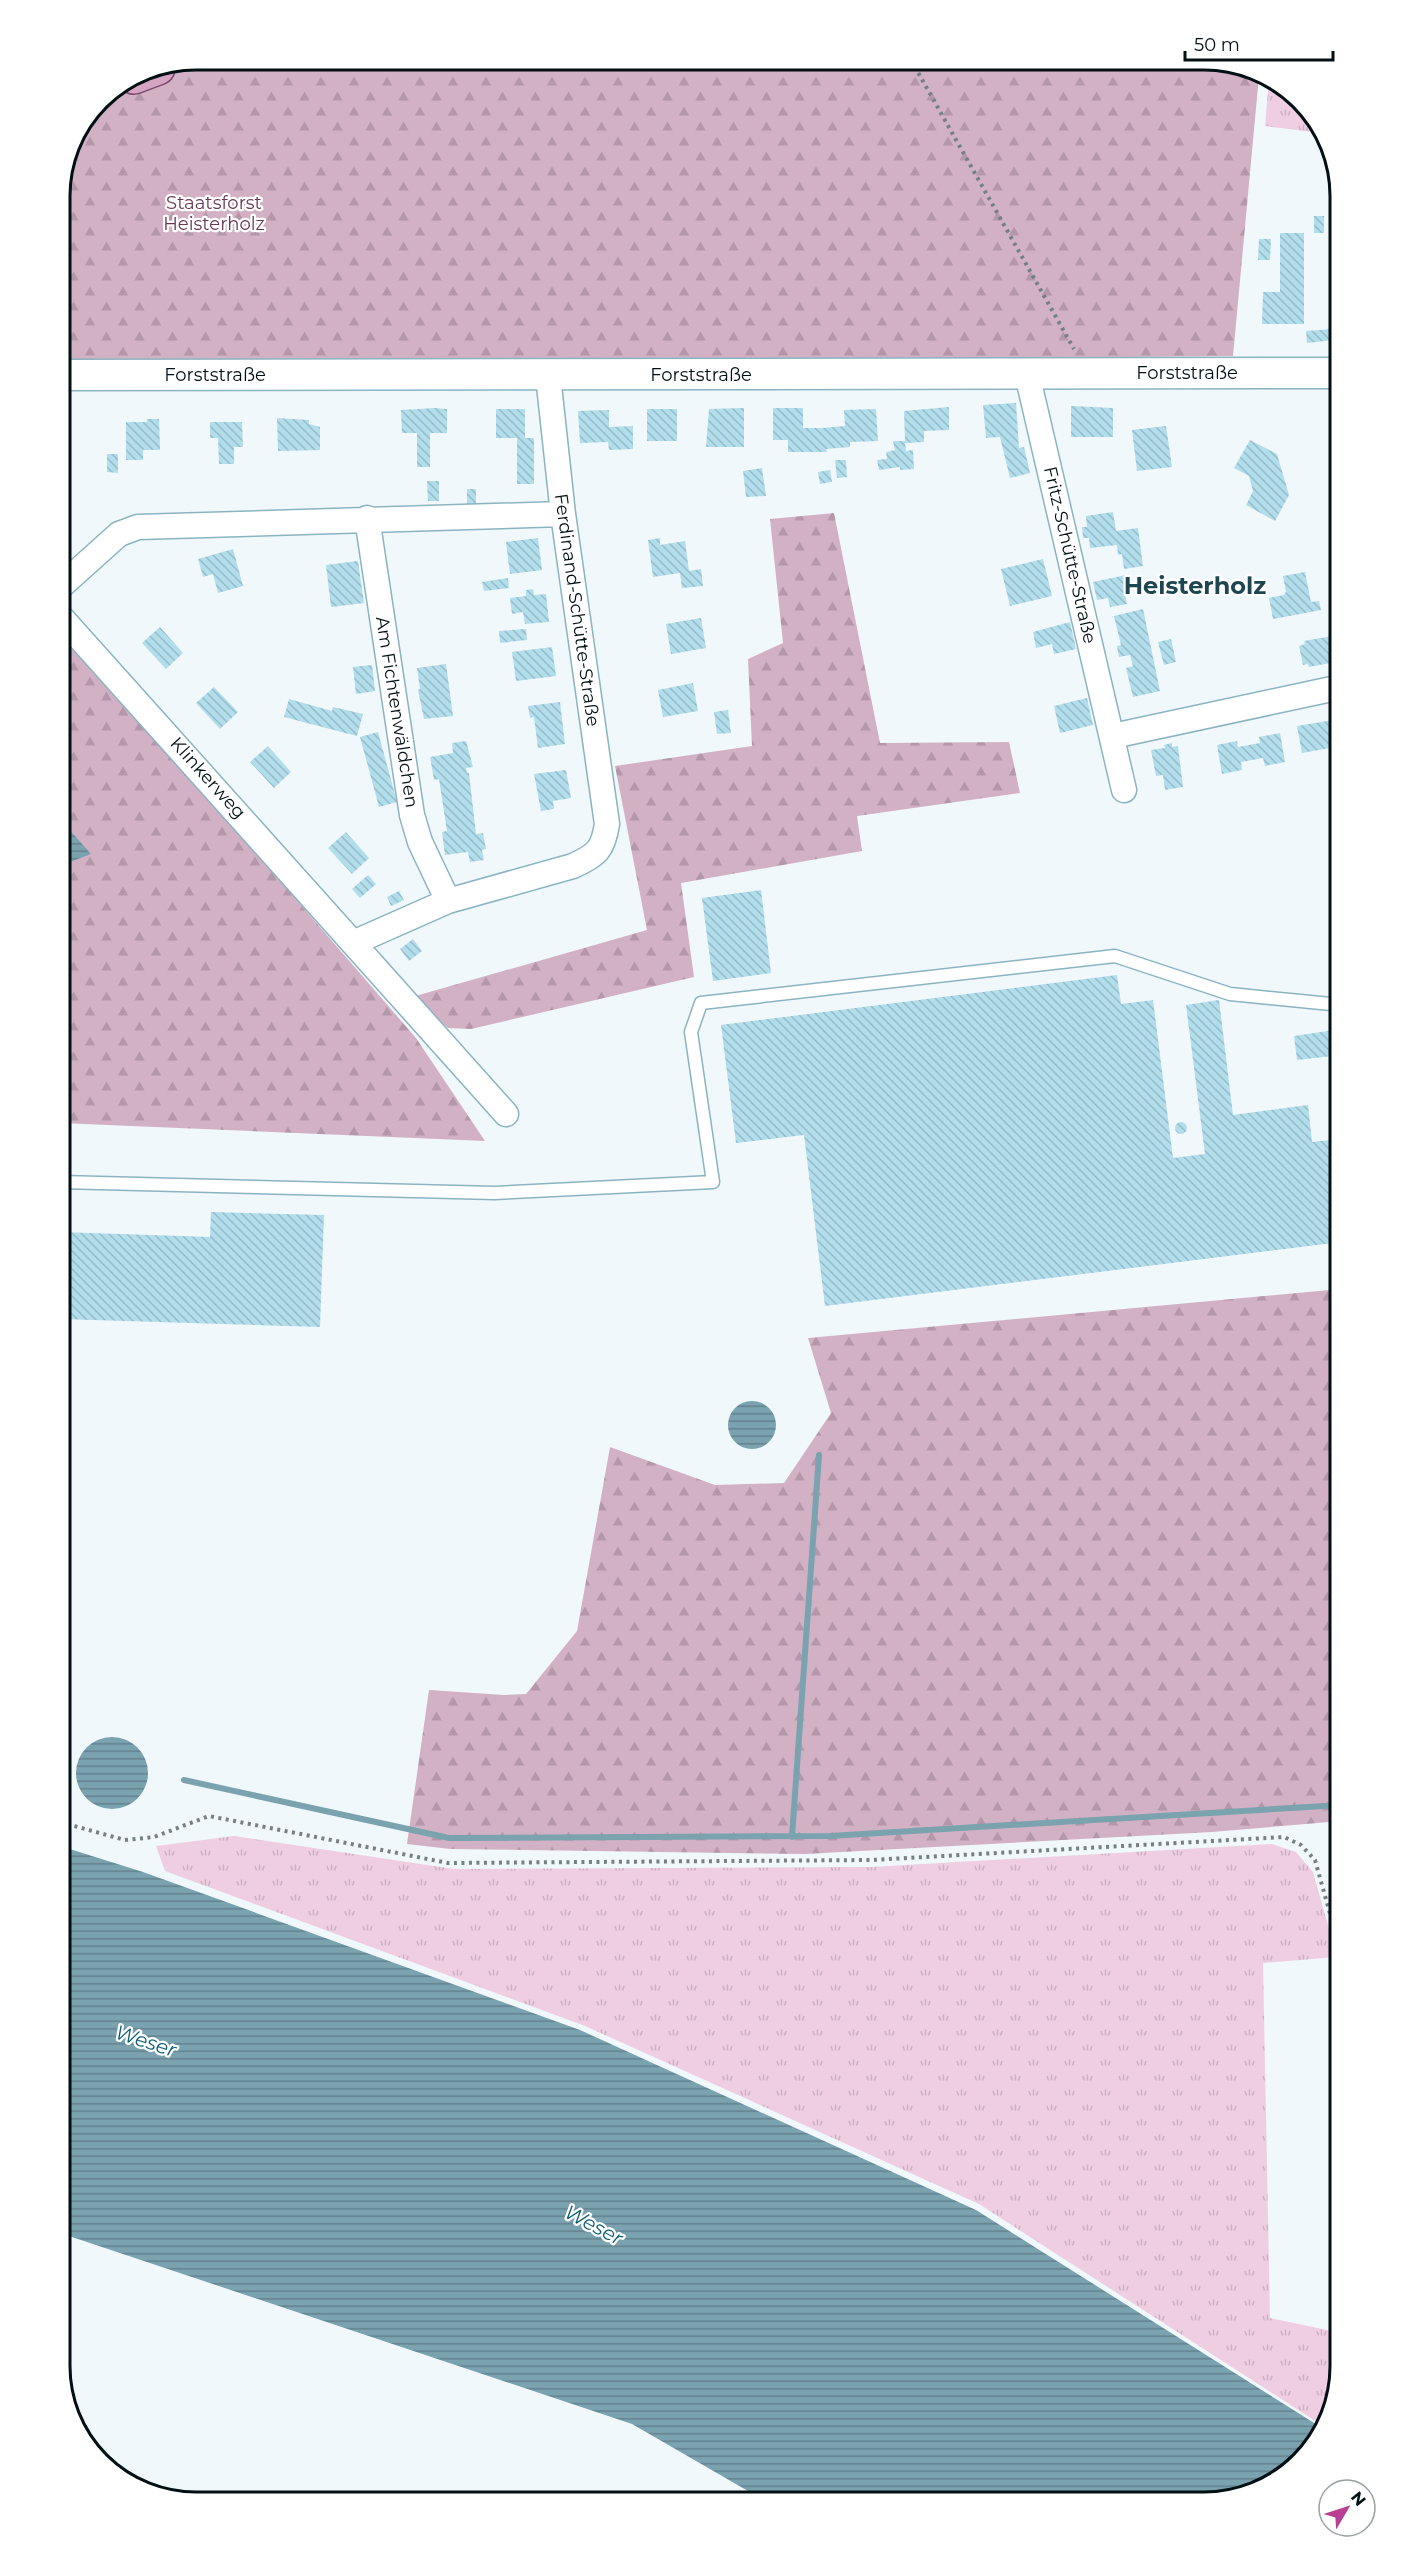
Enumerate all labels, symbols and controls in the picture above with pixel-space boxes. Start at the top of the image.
scale bar [1185,24,1334,62]
text: 50 m [1194,34,1240,56]
park label: Staatsforst Heisterholz [163,192,265,235]
street label: Forststraße [1136,362,1238,384]
street label: Forststraße [164,364,266,386]
street label: Forststraße [650,364,752,386]
street label: Fritz-Schütte-Straße [1039,464,1101,646]
street label: Ferdinand-Schütte-Straße [550,492,604,728]
district label: Heisterholz [1124,571,1266,600]
street label: Am Fichtenwäldchen [371,615,423,809]
street label: Klinkerweg [166,733,250,823]
water label: Weser [112,2020,180,2062]
water label: Weser [561,2200,628,2251]
north arrow [1317,2478,1377,2538]
text: N [1347,2488,1370,2510]

